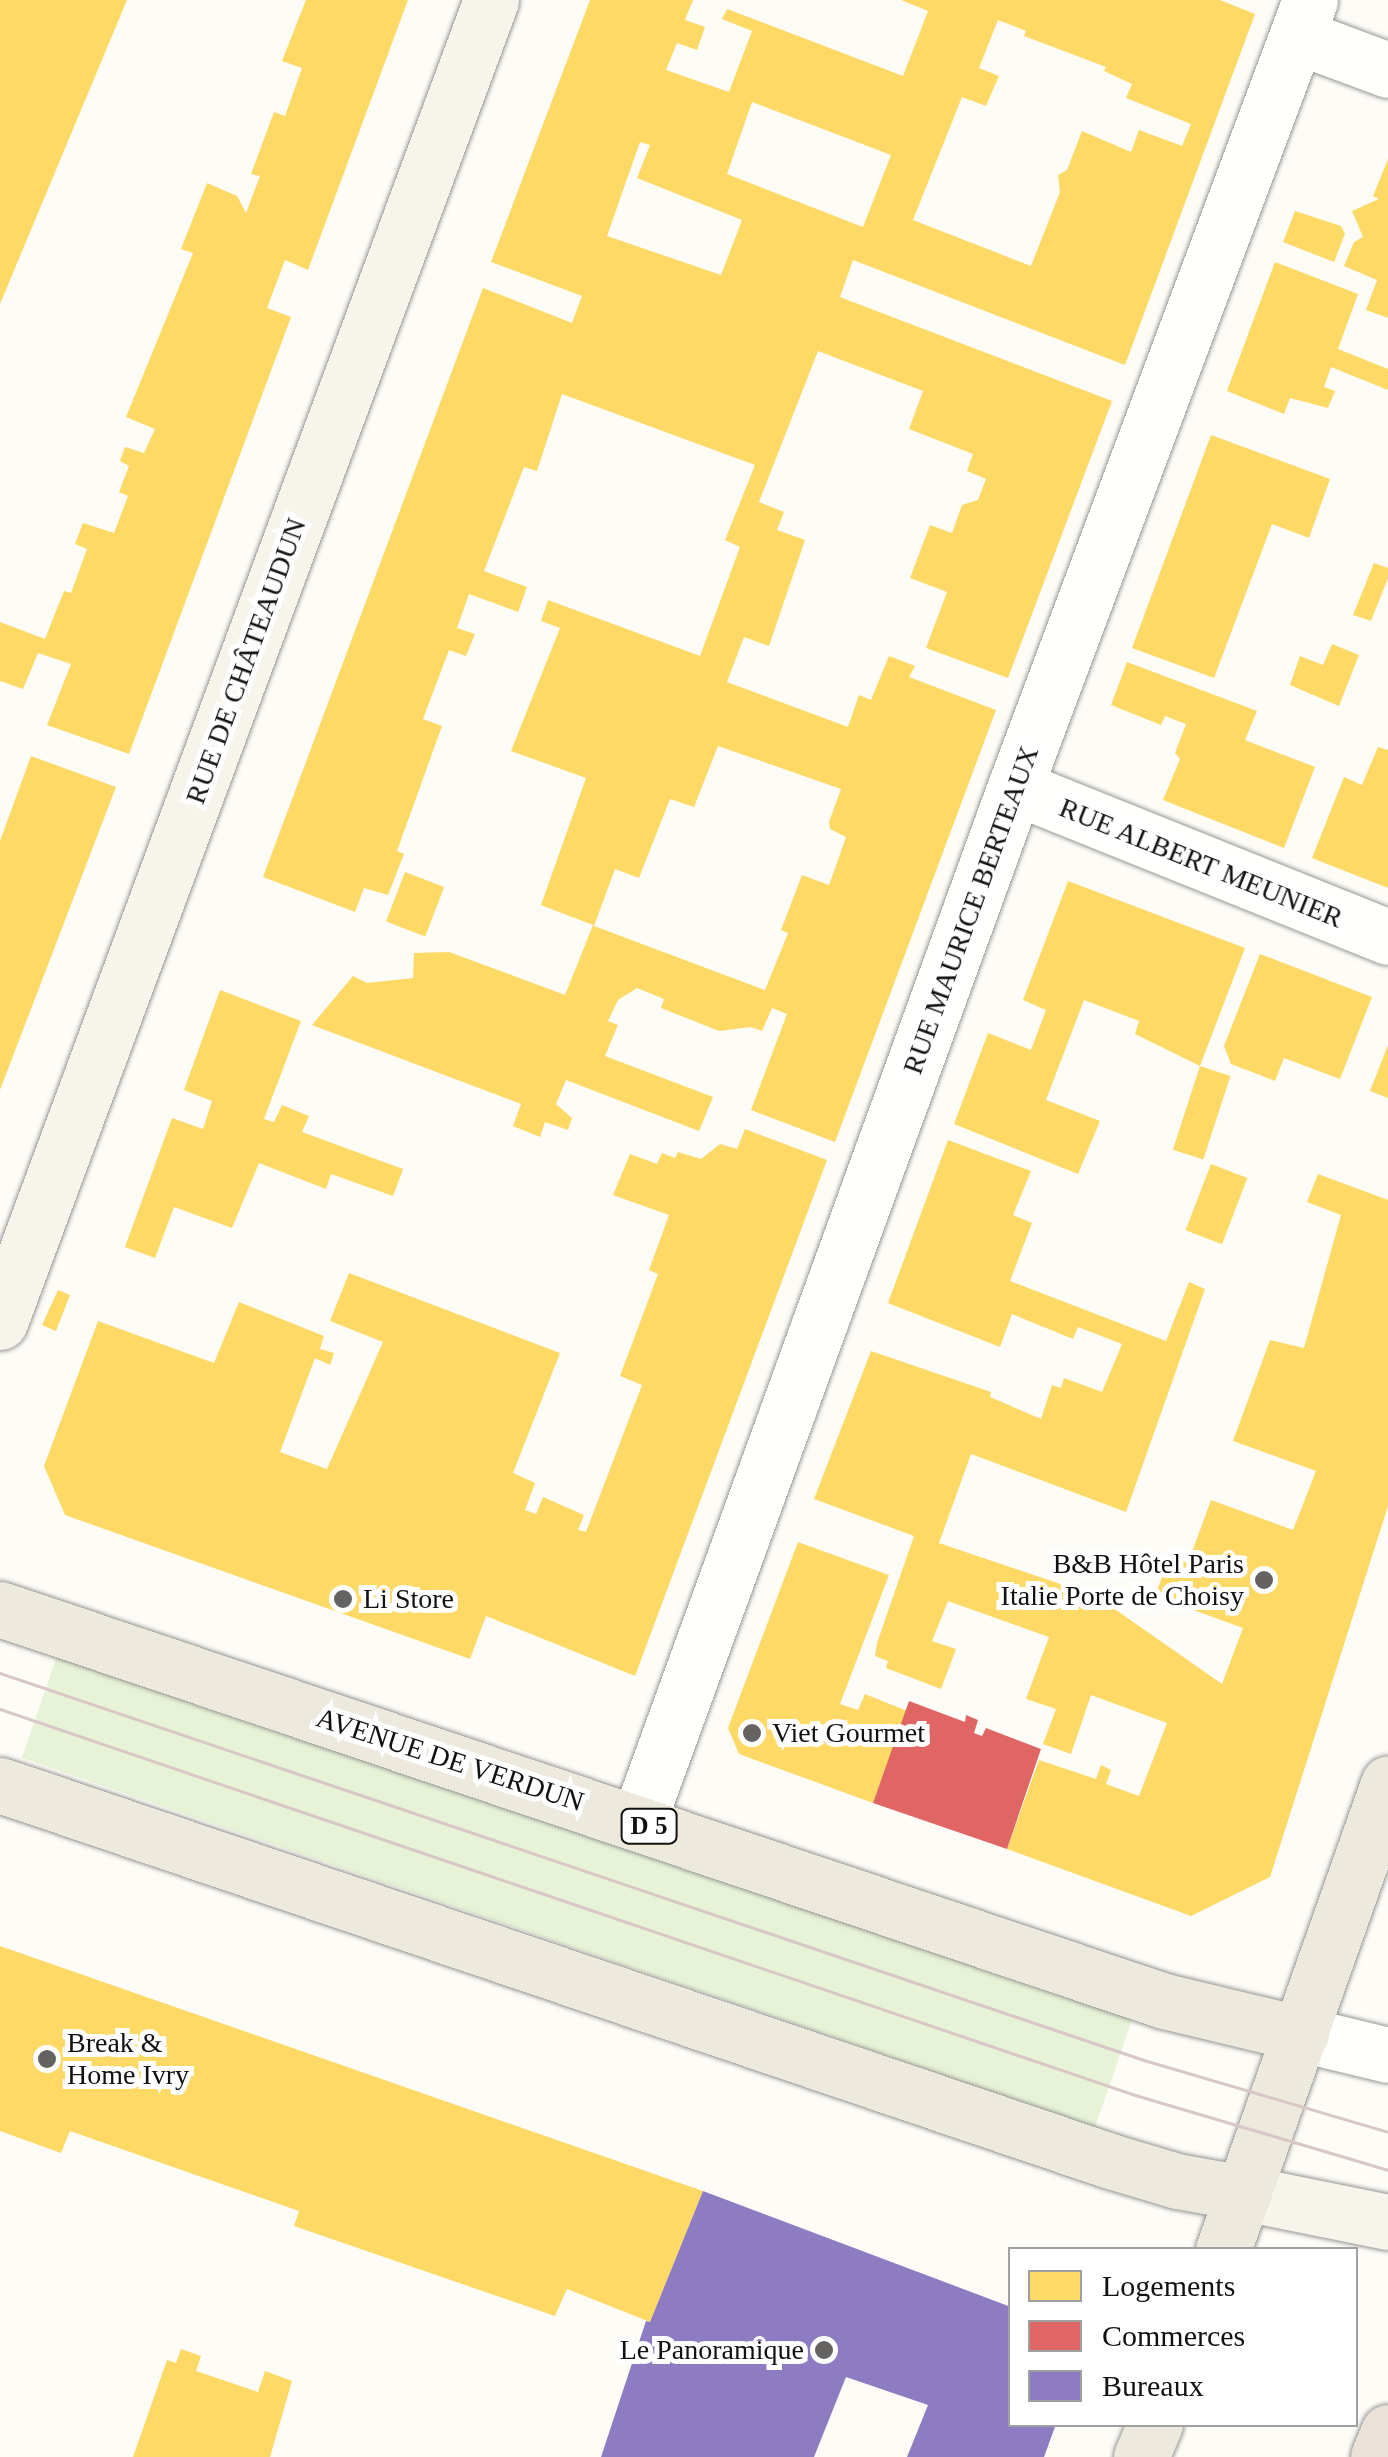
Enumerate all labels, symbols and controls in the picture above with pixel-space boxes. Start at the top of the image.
street label: RUE DE CHÂTEAUDUN [181,521,311,801]
street label: RUE MAURICE BERTEAUX [900,752,1042,1068]
street label: RUE ALBERT MEUNIER [1060,793,1342,933]
place label: B&B Hôtel Paris Italie Porte de Choisy [970,1547,1244,1613]
marker: B&B Hôtel Paris Italie Porte de Choisy [1253,1569,1275,1591]
place label: Li Store [363,1582,461,1616]
marker: Li Store [332,1588,354,1610]
street label: AVENUE DE VERDUN [319,1703,581,1817]
place label: Viet Gourmet [772,1716,943,1750]
marker: Viet Gourmet [741,1722,763,1744]
road number: D 5 [619,1806,679,1846]
place label: Break & Home Ivry [67,2026,201,2092]
marker: Break & Home Ivry [36,2048,58,2070]
legend [1008,2247,1358,2427]
text: Logements [1102,2269,1235,2302]
text: Commerces [1102,2319,1245,2352]
place label: Le Panoramique [592,2333,804,2367]
marker: Le Panoramique [813,2339,835,2361]
text: Bureaux [1102,2369,1204,2402]

